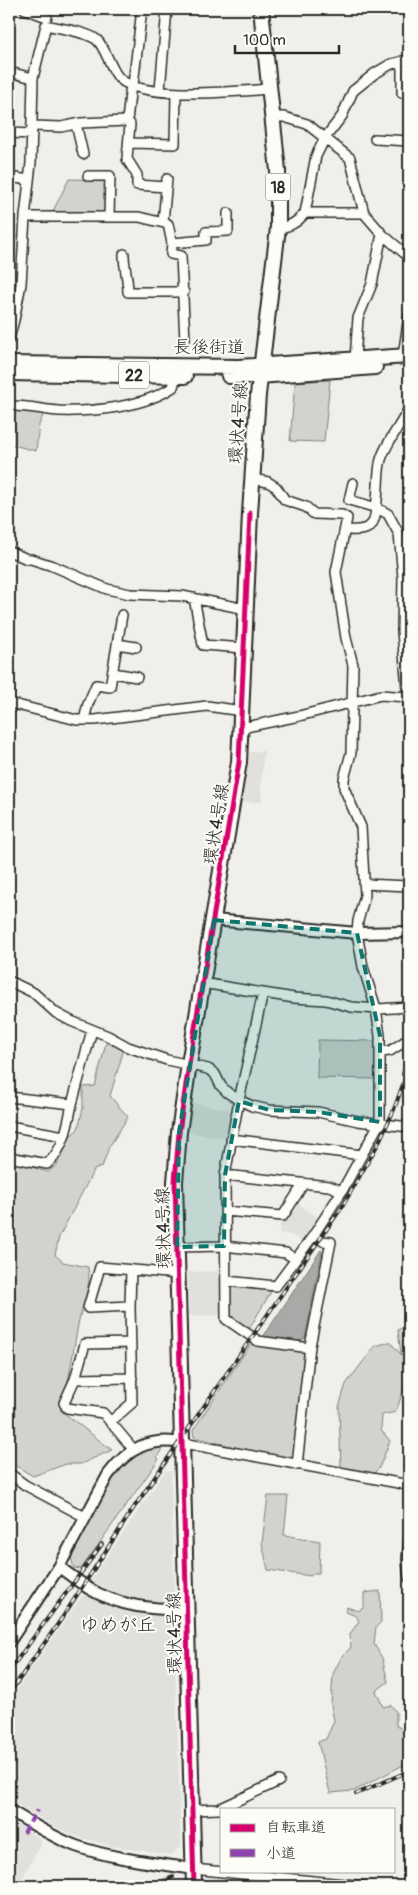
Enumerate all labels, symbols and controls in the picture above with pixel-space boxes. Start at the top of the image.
scale bar [235,22,339,54]
text: 100 m [243,31,286,50]
road number: 18 [266,173,290,200]
street label: 長後街道 [173,336,245,359]
road number: 22 [119,362,149,388]
street label: 環状4号線 [224,381,253,465]
street label: 環状4号線 [199,782,234,867]
street label: 環状4号線 [151,1187,176,1269]
street label: 環状4号線 [162,1592,187,1674]
district label: ゆめが丘 [80,1613,156,1637]
legend [220,1808,396,1872]
text: 自転車道 [266,1818,326,1837]
text: 小道 [266,1844,296,1863]

